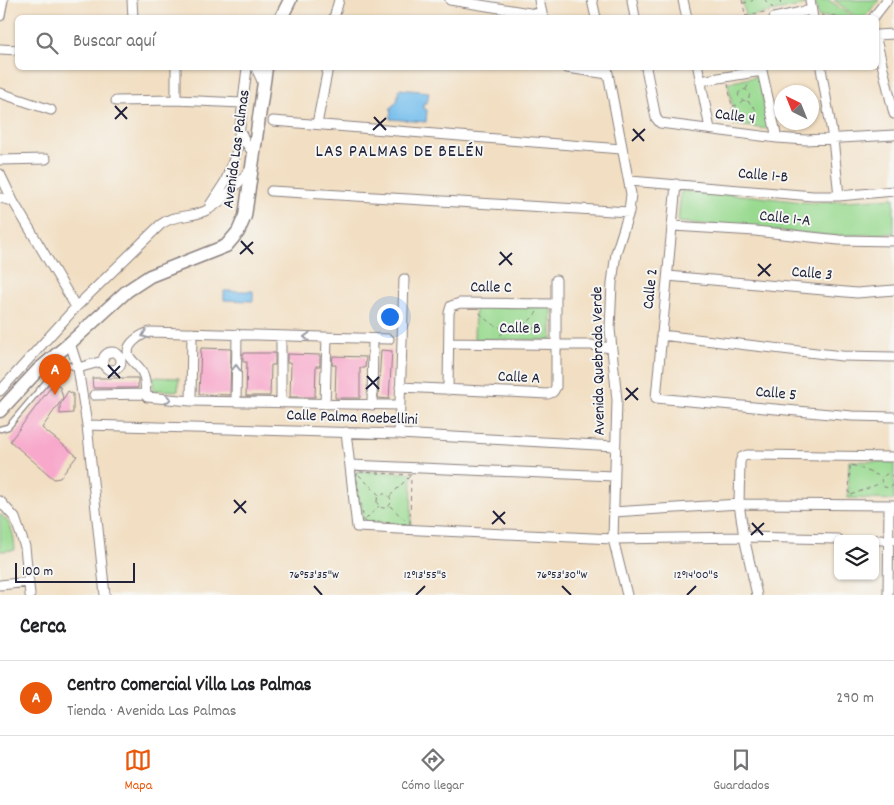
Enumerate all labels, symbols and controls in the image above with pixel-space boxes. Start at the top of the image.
search box [15,15,879,70]
icon: search [33,29,61,57]
text: Buscar aquí [73,29,155,56]
north arrow [774,85,819,130]
street label: Avenida Las Palmas [217,88,257,210]
street label: Calle 4 [713,103,757,131]
district label: LAS PALMAS DE BELÉN [316,140,484,165]
street label: Calle 1-B [737,162,789,190]
street label: Calle 1-A [758,205,812,233]
street label: Calle 3 [791,261,833,287]
street label: Calle 2 [637,268,665,310]
street label: Calle C [470,276,512,300]
street label: Avenida Quebrada Verde [586,286,612,436]
your location [377,304,403,330]
street label: Calle B [499,317,541,341]
one-way arrow [141,329,150,339]
one-way arrow [302,331,310,342]
pin: A [39,354,71,395]
one-way arrow [231,364,241,372]
street label: Calle A [497,365,541,391]
street label: Calle 5 [755,381,797,407]
one-way arrow [164,393,172,404]
street label: Calle Palma Roebellini [286,404,418,432]
map controls [834,535,879,580]
button: layers [834,535,879,580]
scale bar [15,560,135,583]
text: 100 m [22,562,53,582]
text: 76°53'35"W [289,567,339,584]
text: 12°13'55"S [404,567,446,584]
text: 76°53'30"W [537,567,587,584]
text: 12°14'00"S [674,567,718,584]
text: Cerca [20,613,66,643]
text: Centro Comercial Villa Las Palmas [67,673,312,700]
text: A [32,687,40,710]
text: 290 m [836,687,874,710]
text: Tienda · Avenida Las Palmas [67,700,236,723]
tab: Mapa [124,746,152,796]
tab: Cómo llegar [401,746,464,796]
tab: Guardados [713,746,770,796]

